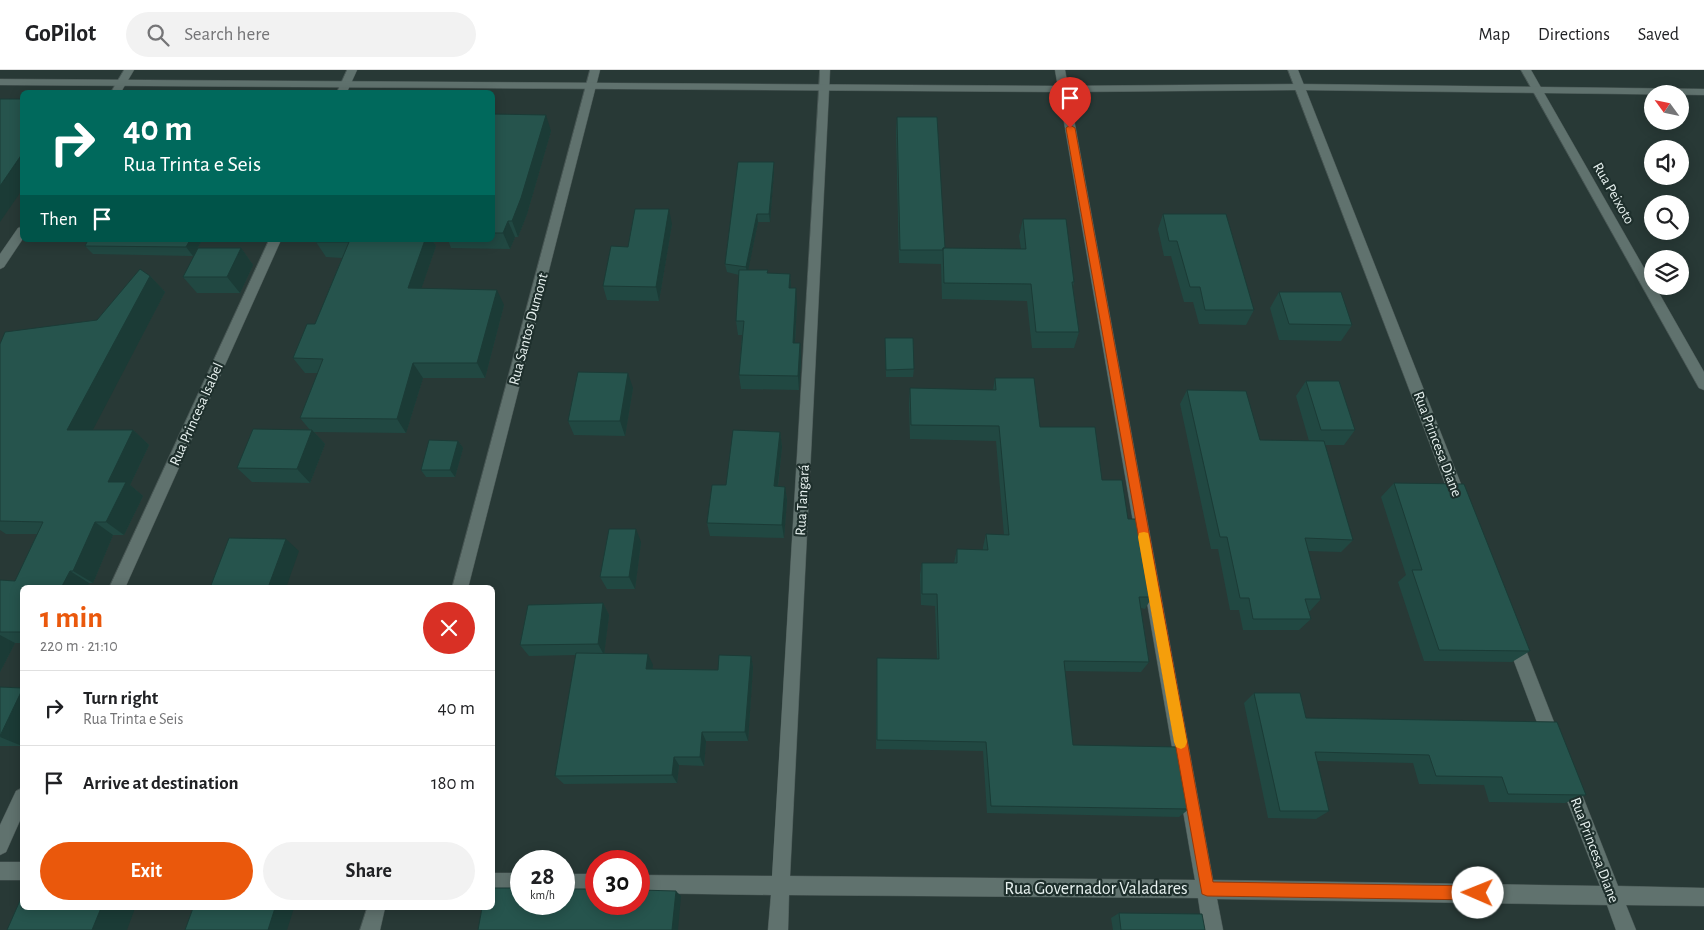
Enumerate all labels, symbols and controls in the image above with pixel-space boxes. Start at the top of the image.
search box [126,12,476,57]
icon: search [144,21,172,49]
text: GoPilot [25,22,96,46]
text: Search here [184,25,270,44]
text: Map [1479,26,1510,44]
text: Directions [1538,26,1610,44]
text: Saved [1638,26,1679,44]
pin [1049,77,1091,128]
icon: arrive [1056,84,1084,112]
north arrow [1644,85,1689,130]
map controls [1644,85,1689,295]
icon: right [40,110,105,175]
text: 40 m [123,112,192,147]
button: sound [1644,140,1689,185]
text: Rua Trinta e Seis [123,153,261,175]
street label: Rua Peixoto [1590,160,1637,227]
button: search [1644,195,1689,240]
icon: arrive [88,205,116,233]
text: Then [40,210,78,229]
button: layers [1644,250,1689,295]
street label: Rua Santos Dumont [506,271,551,387]
street label: Rua Princesa Isabel [167,360,226,468]
street label: Rua Princesa Diane [1411,390,1465,499]
street label: Rua Tangará [793,464,812,536]
button: close [423,602,475,654]
text: 1 min [40,603,103,633]
text: 220 m · 21:10 [40,638,118,654]
text: Turn right [83,689,158,708]
icon: right [40,694,68,722]
text: 40 m [437,699,475,718]
text: Rua Trinta e Seis [83,711,183,727]
icon: arrive [40,769,68,797]
text: Arrive at destination [83,774,239,793]
text: 180 m [431,774,475,793]
street label: Rua Princesa Diane [1568,796,1622,905]
button: Exit [40,842,253,900]
button: Share [263,842,475,900]
speed limit sign: 30 [585,850,650,915]
text: 28 [530,864,555,889]
position arrow [1451,866,1503,918]
street label: Rua Governador Valadares [1004,880,1188,898]
text: km/h [530,889,555,901]

